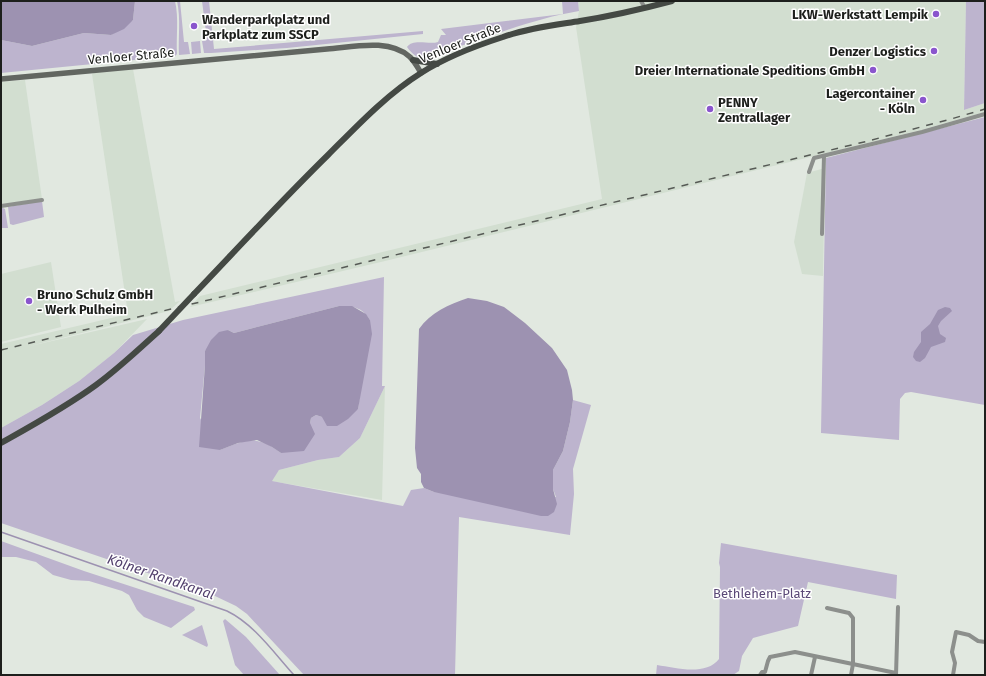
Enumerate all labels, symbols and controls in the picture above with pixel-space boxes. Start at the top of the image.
place label: LKW-Werkstatt Lempik [792,7,929,22]
marker: LKW-Werkstatt Lempik [931,9,941,19]
place label: Wanderparkplatz und Parkplatz zum SSCP [202,12,330,42]
street label: Venloer Straße [417,20,503,66]
marker: Wanderparkplatz und Parkplatz zum SSCP [189,21,199,31]
place label: Denzer Logistics [829,44,927,59]
street label: Venloer Straße [87,45,175,67]
marker: Denzer Logistics [929,46,939,56]
place label: Dreier Internationale Speditions GmbH [635,63,865,78]
marker: Dreier Internationale Speditions GmbH [868,65,878,75]
place label: Lagercontainer - Köln [826,86,916,116]
place label: PENNY Zentrallager [718,95,791,125]
marker: Lagercontainer - Köln [918,95,928,105]
marker: PENNY Zentrallager [705,104,715,114]
place label: Bruno Schulz GmbH - Werk Pulheim [37,287,153,317]
marker: Bruno Schulz GmbH - Werk Pulheim [24,296,34,306]
water label: Kölner Randkanal [105,551,217,603]
park label: Bethlehem-Platz [713,586,811,601]

